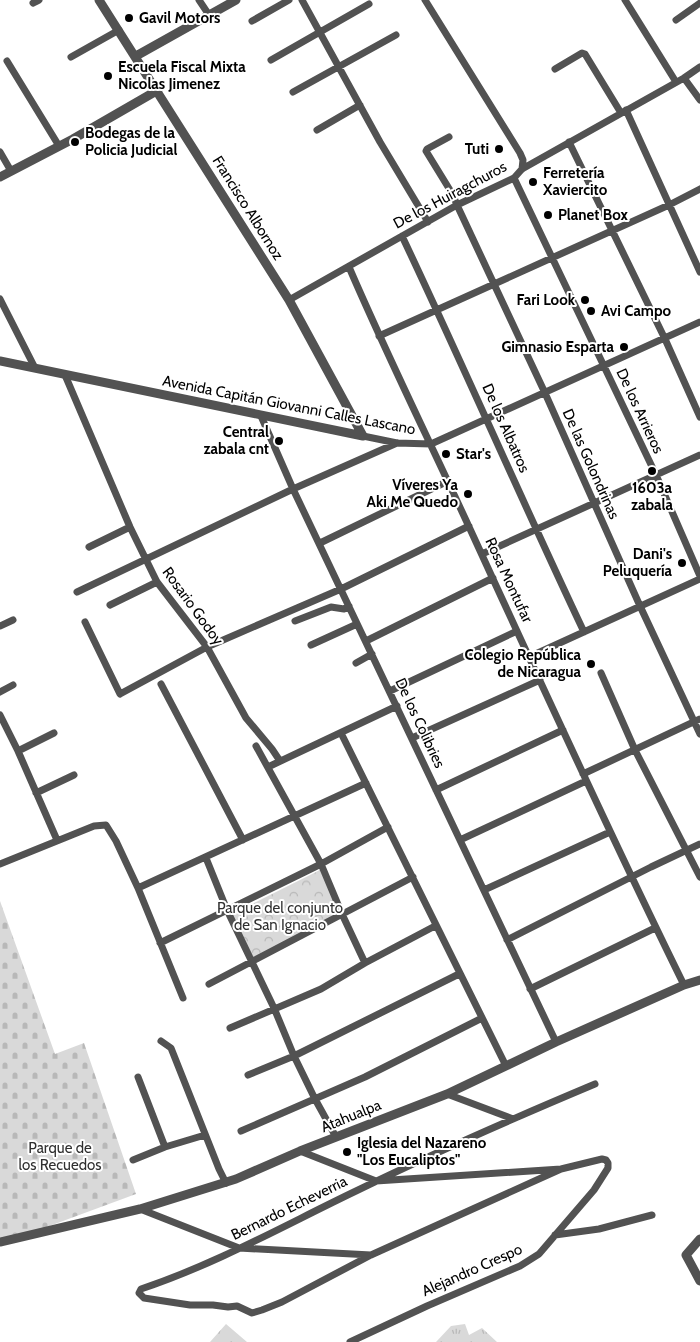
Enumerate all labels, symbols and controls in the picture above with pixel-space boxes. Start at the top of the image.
place label: Gavil Motors [139,9,220,27]
marker: Gavil Motors [123,12,135,24]
place label: Escuela Fiscal Mixta Nicolas Jimenez [118,58,246,93]
marker: Escuela Fiscal Mixta Nicolas Jimenez [102,70,114,82]
place label: Bodegas de la Policia Judicial [85,124,178,159]
marker: Bodegas de la Policia Judicial [69,136,81,148]
place label: Tuti [465,140,489,158]
marker: Tuti [493,143,505,155]
street label: Francisco Albornoz [209,153,287,263]
street label: De los Huiragchuros [390,158,510,232]
place label: Ferretería Xaviercito [542,164,608,199]
marker: Ferretería Xaviercito [527,176,539,188]
place label: Planet Box [558,206,629,224]
marker: Planet Box [542,209,554,221]
place label: Fari Look [517,291,576,309]
marker: Fari Look [579,294,591,306]
place label: Avi Campo [601,302,671,320]
marker: Avi Campo [585,305,597,317]
place label: Gimnasio Esparta [501,338,615,356]
marker: Gimnasio Esparta [618,341,630,353]
street label: De los Arrieros [612,366,668,456]
street label: Avenida Capitán Giovanni Calles Lascano [161,372,417,438]
street label: De los Albatros [478,381,534,475]
street label: De las Golondrinas [559,406,623,522]
place label: Central zabala cnt [203,423,269,458]
marker: Central zabala cnt [273,435,285,447]
place label: Star's [456,445,491,463]
marker: Star's [440,448,452,460]
marker: 1603a zabala [646,465,658,477]
place label: Víveres Ya Aki Me Quedo [367,476,459,511]
place label: 1603a zabala [631,479,674,514]
marker: Víveres Ya Aki Me Quedo [462,488,474,500]
street label: Rosa Montufar [481,534,537,626]
place label: Dani's Peluquería [603,545,673,580]
marker: Dani's Peluquería [676,557,688,569]
street label: Rosario Godoy [159,563,228,649]
place label: Colegio República de Nicaragua [464,646,582,681]
marker: Colegio República de Nicaragua [585,658,597,670]
street label: De los Colibries [391,675,449,771]
park label: Parque del conjunto de San Ignacio [217,899,343,934]
street label: Atahualpa [318,1095,384,1136]
place label: Iglesia del Nazareno "Los Eucaliptos" [357,1134,487,1169]
park label: Parque de los Recuedos [19,1139,101,1174]
marker: Iglesia del Nazareno "Los Eucaliptos" [341,1146,353,1158]
street label: Bernardo Echeverria [228,1172,351,1244]
street label: Alejandro Crespo [419,1240,525,1300]

